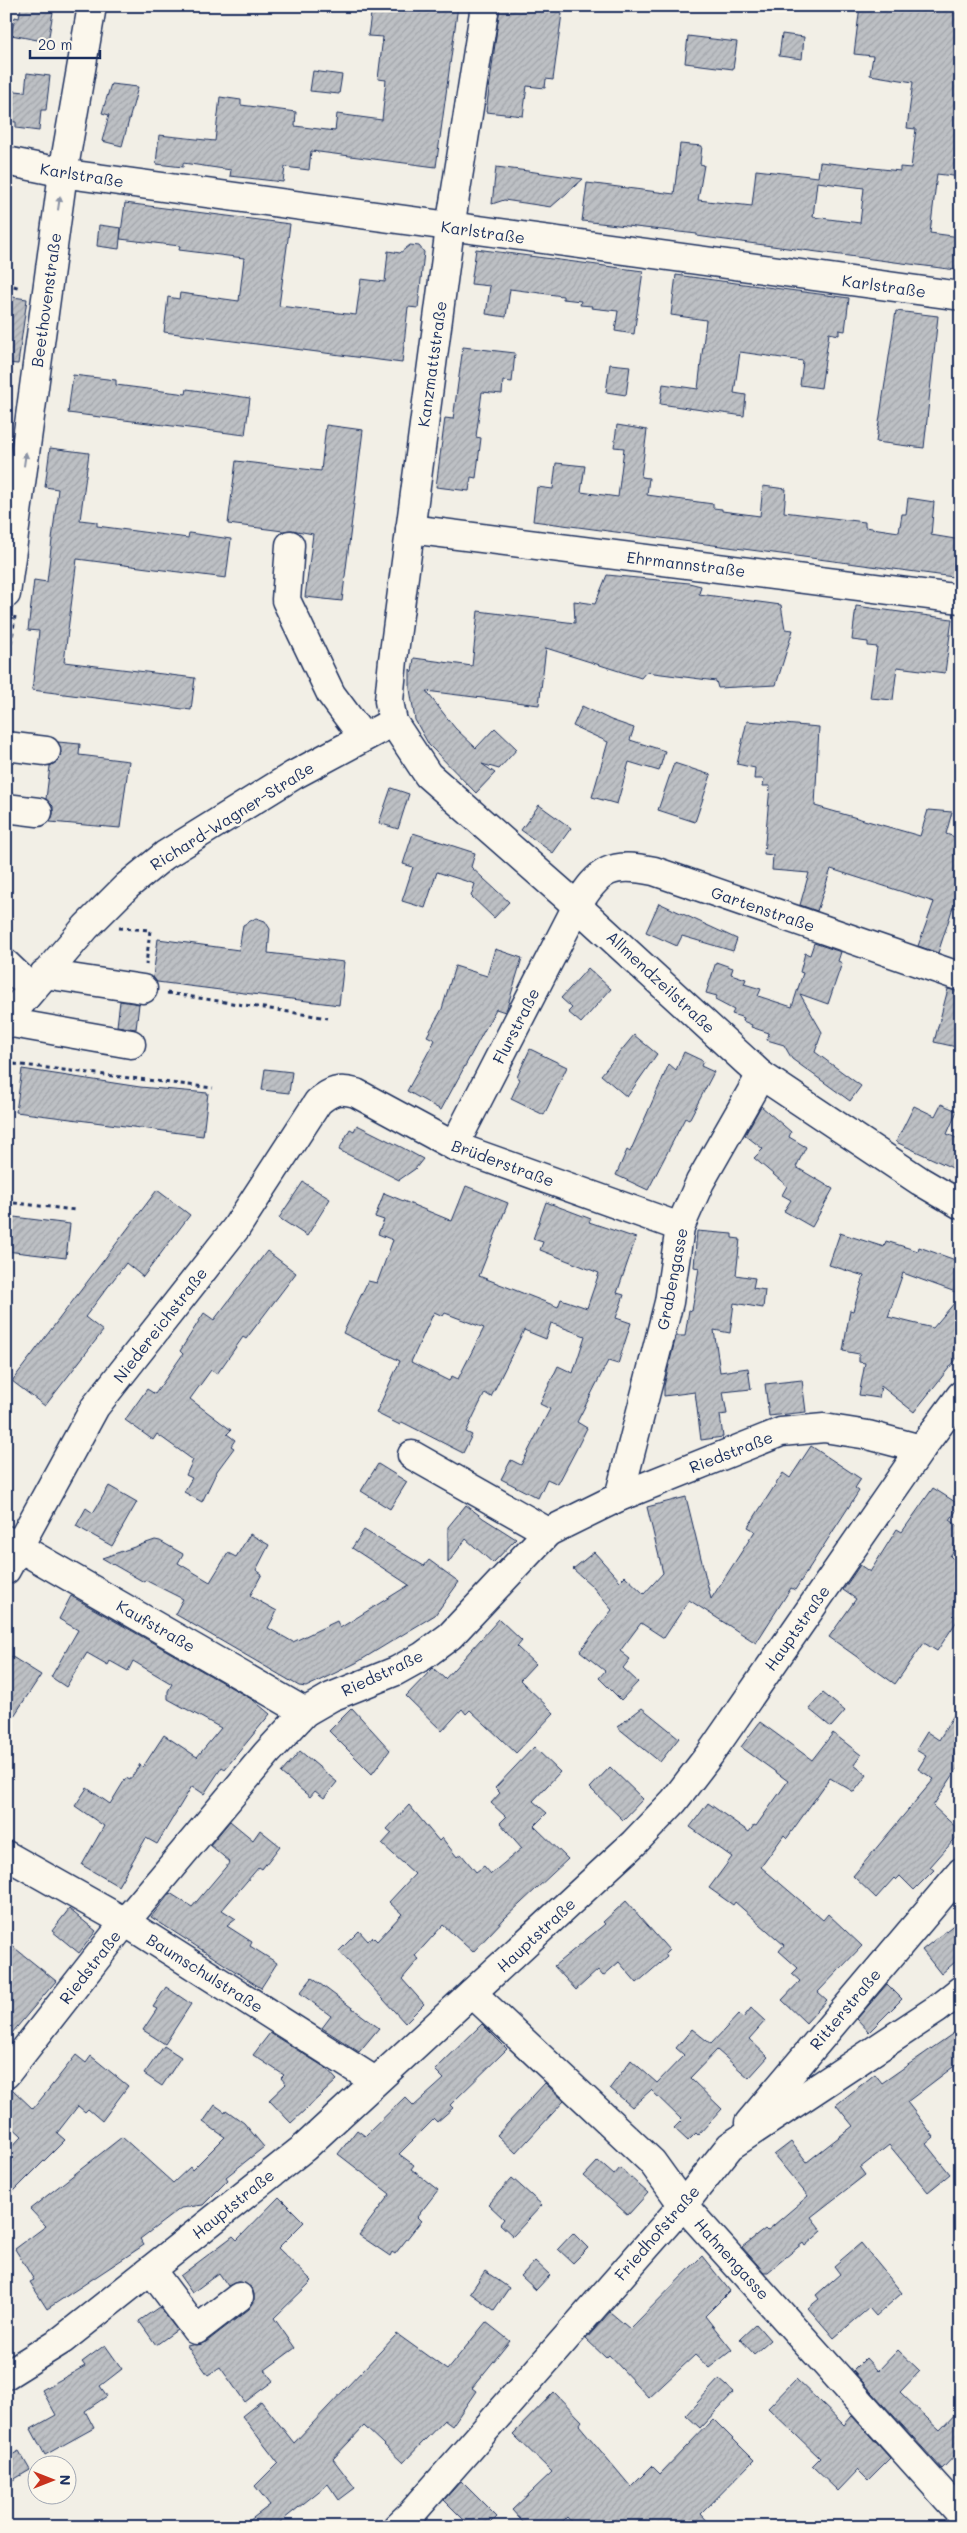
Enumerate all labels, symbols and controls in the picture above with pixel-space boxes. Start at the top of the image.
scale bar [30,28,100,60]
text: 20 m [38,34,72,54]
street label: Karlstraße [39,158,125,191]
one-way arrow [56,194,64,210]
street label: Karlstraße [440,215,526,248]
street label: Beethovenstraße [26,231,65,368]
street label: Karlstraße [841,269,927,302]
street label: Kanzmattstraße [412,300,451,428]
one-way arrow [21,450,29,466]
street label: Ehrmannstraße [625,546,747,581]
street label: Richard-Wagner-Straße [146,756,318,875]
street label: Gartenstraße [708,881,818,936]
street label: Allmendzeilstraße [602,926,720,1038]
street label: Flurstraße [487,984,544,1067]
street label: Brüderstraße [449,1134,557,1191]
street label: Grabengasse [651,1226,692,1332]
street label: Niedereichstraße [108,1263,211,1387]
street label: Riedstraße [686,1426,776,1477]
street label: Hauptstraße [759,1581,834,1675]
street label: Kaufstraße [113,1595,199,1657]
street label: Riedstraße [337,1644,426,1701]
street label: Hauptstraße [492,1893,579,1976]
street label: Riedstraße [54,1926,125,2008]
street label: Baumschulstraße [143,1928,267,2017]
street label: Ritterstraße [804,1964,885,2054]
street label: Hauptstraße [187,2164,278,2243]
street label: Friedhofstraße [609,2181,704,2285]
street label: Hahnengasse [690,2213,775,2304]
north arrow [28,2456,78,2506]
text: N [56,2475,75,2485]

